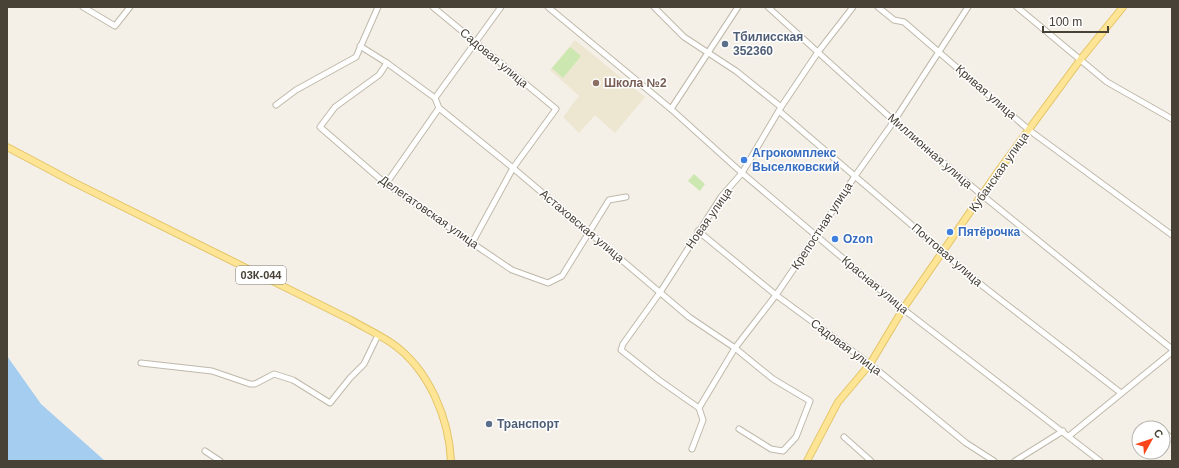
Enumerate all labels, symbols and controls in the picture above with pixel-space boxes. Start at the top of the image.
scale bar [1043,8,1108,34]
text: 100 m [1049,15,1082,29]
street label: Садовая улица [457,25,531,91]
place label: Тбилисская 352360 [733,30,803,58]
marker: Тбилисская 352360 [720,39,730,49]
street label: Кривая улица [953,62,1020,122]
place label: Школа №2 [604,76,667,90]
marker: Школа №2 [591,78,601,88]
street label: Миллионная улица [885,111,975,192]
street label: Кубанская улица [966,129,1032,215]
place label: Агрокомплекс Выселковский [752,146,840,174]
marker: Агрокомплекс Выселковский [739,155,749,165]
street label: Делегатовская улица [377,172,482,252]
street label: Крепостная улица [789,180,856,272]
street label: Новая улица [683,185,735,251]
street label: Астаховская улица [537,187,627,266]
street label: Почтовая улица [909,221,985,290]
place label: Пятёрочка [958,225,1021,239]
marker: Пятёрочка [945,227,955,237]
place label: Ozon [843,232,873,246]
marker: Ozon [830,234,840,244]
street label: Красная улица [839,253,911,317]
road number: 03К-044 [236,266,286,284]
street label: Садовая улица [808,316,884,378]
place label: Транспорт [497,417,560,431]
marker: Транспорт [484,419,494,429]
north arrow [1131,420,1171,460]
text: С [1152,427,1166,441]

